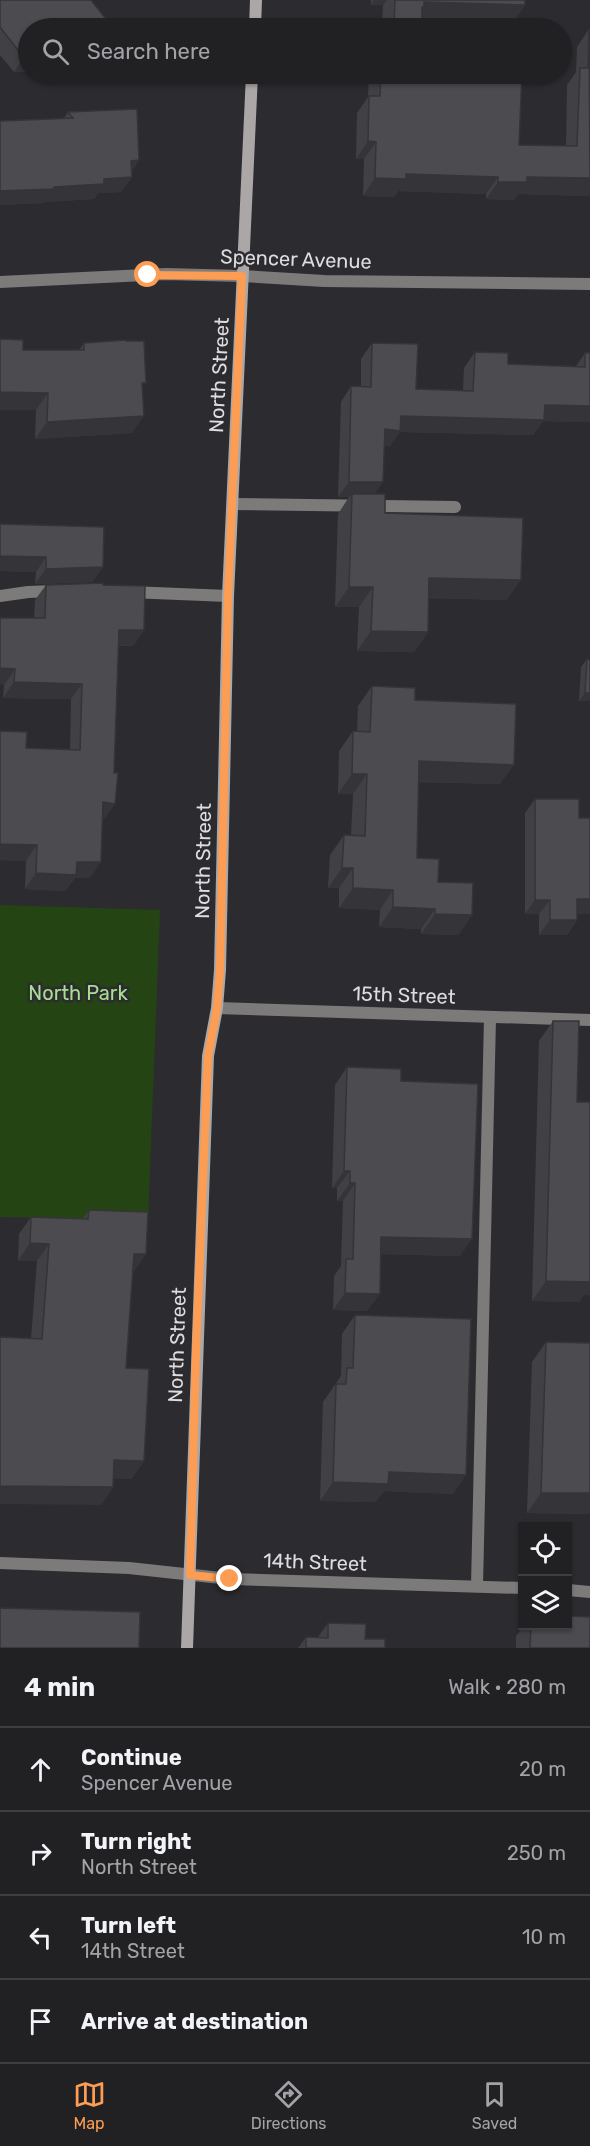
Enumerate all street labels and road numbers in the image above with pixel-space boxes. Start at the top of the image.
street label: Spencer Avenue [220,244,372,274]
street label: North Street [204,316,234,433]
street label: North Street [190,803,216,919]
street label: 15th Street [352,981,456,1009]
street label: North Street [163,1287,191,1403]
street label: 14th Street [263,1548,367,1576]

